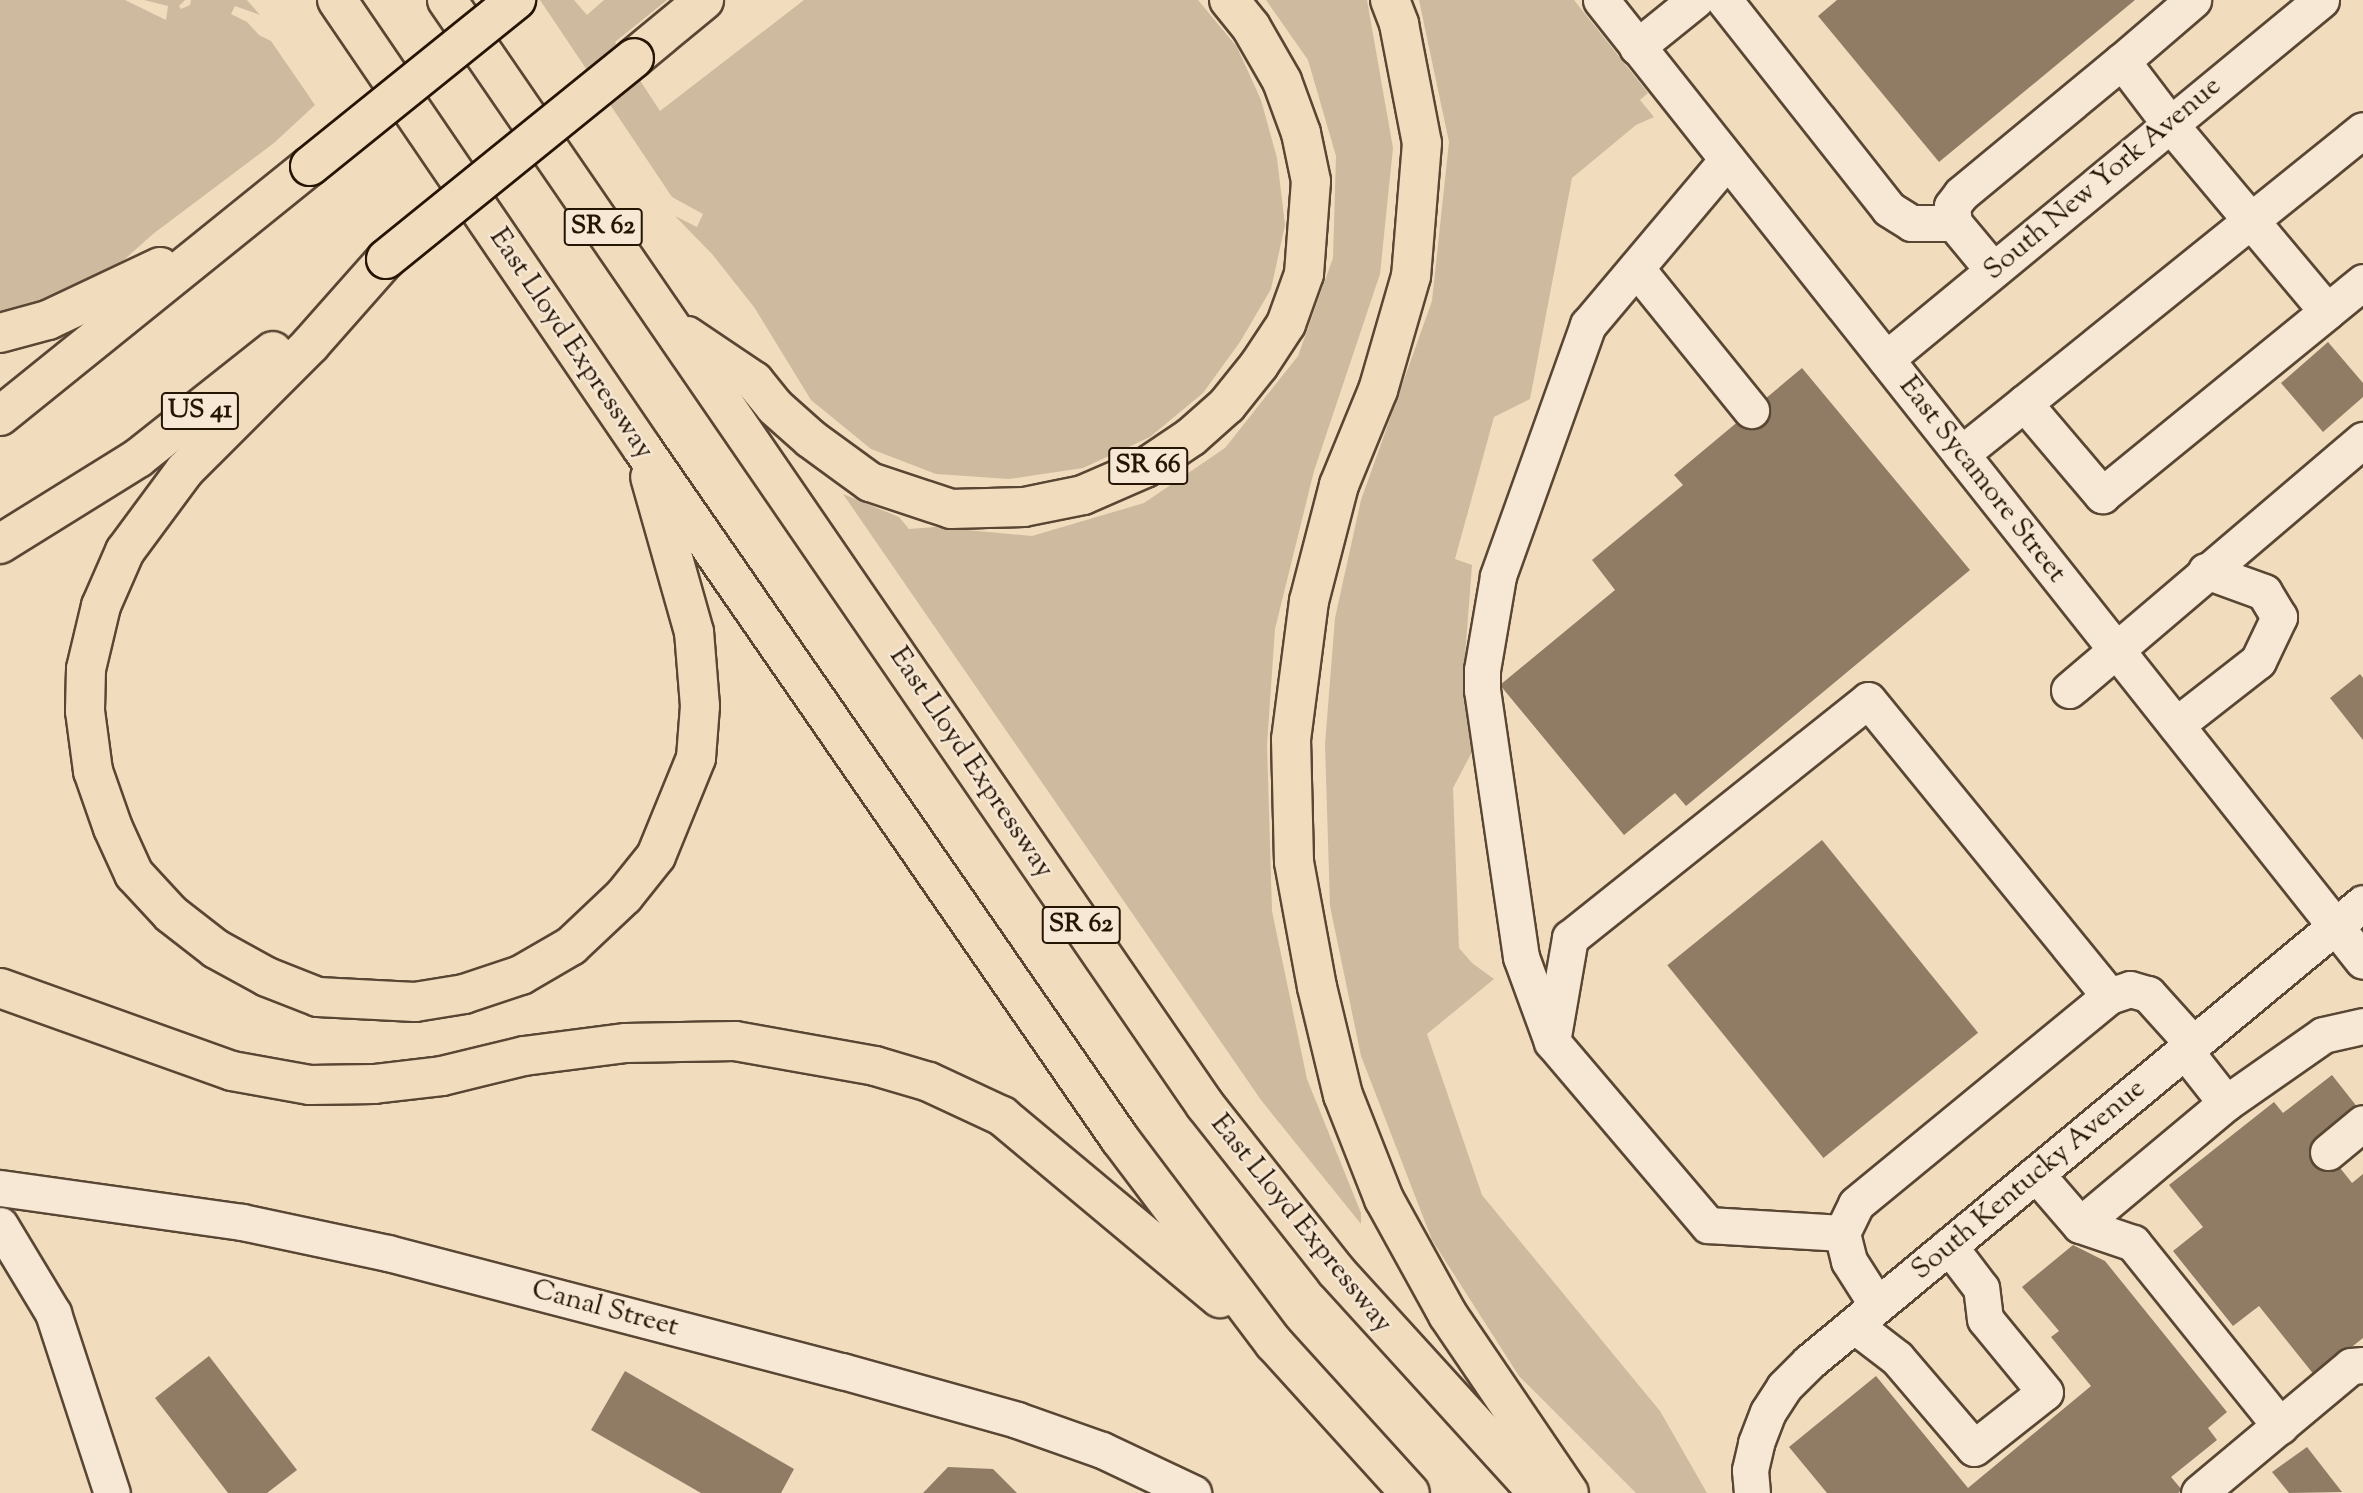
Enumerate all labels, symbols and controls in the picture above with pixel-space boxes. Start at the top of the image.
street label: South New York Avenue [1978,70,2228,288]
road number: SR 62 [563,204,643,250]
street label: East Lloyd Expressway [481,222,661,466]
street label: East Sycamore Street [1891,370,2073,590]
road number: US 41 [160,388,240,434]
road number: SR 66 [1108,444,1188,488]
street label: East Lloyd Expressway [881,641,1061,885]
road number: SR 62 [1041,902,1121,948]
street label: South Kentucky Avenue [1905,1072,2153,1288]
street label: East Lloyd Expressway [1203,1108,1399,1340]
street label: Canal Street [528,1273,682,1345]

